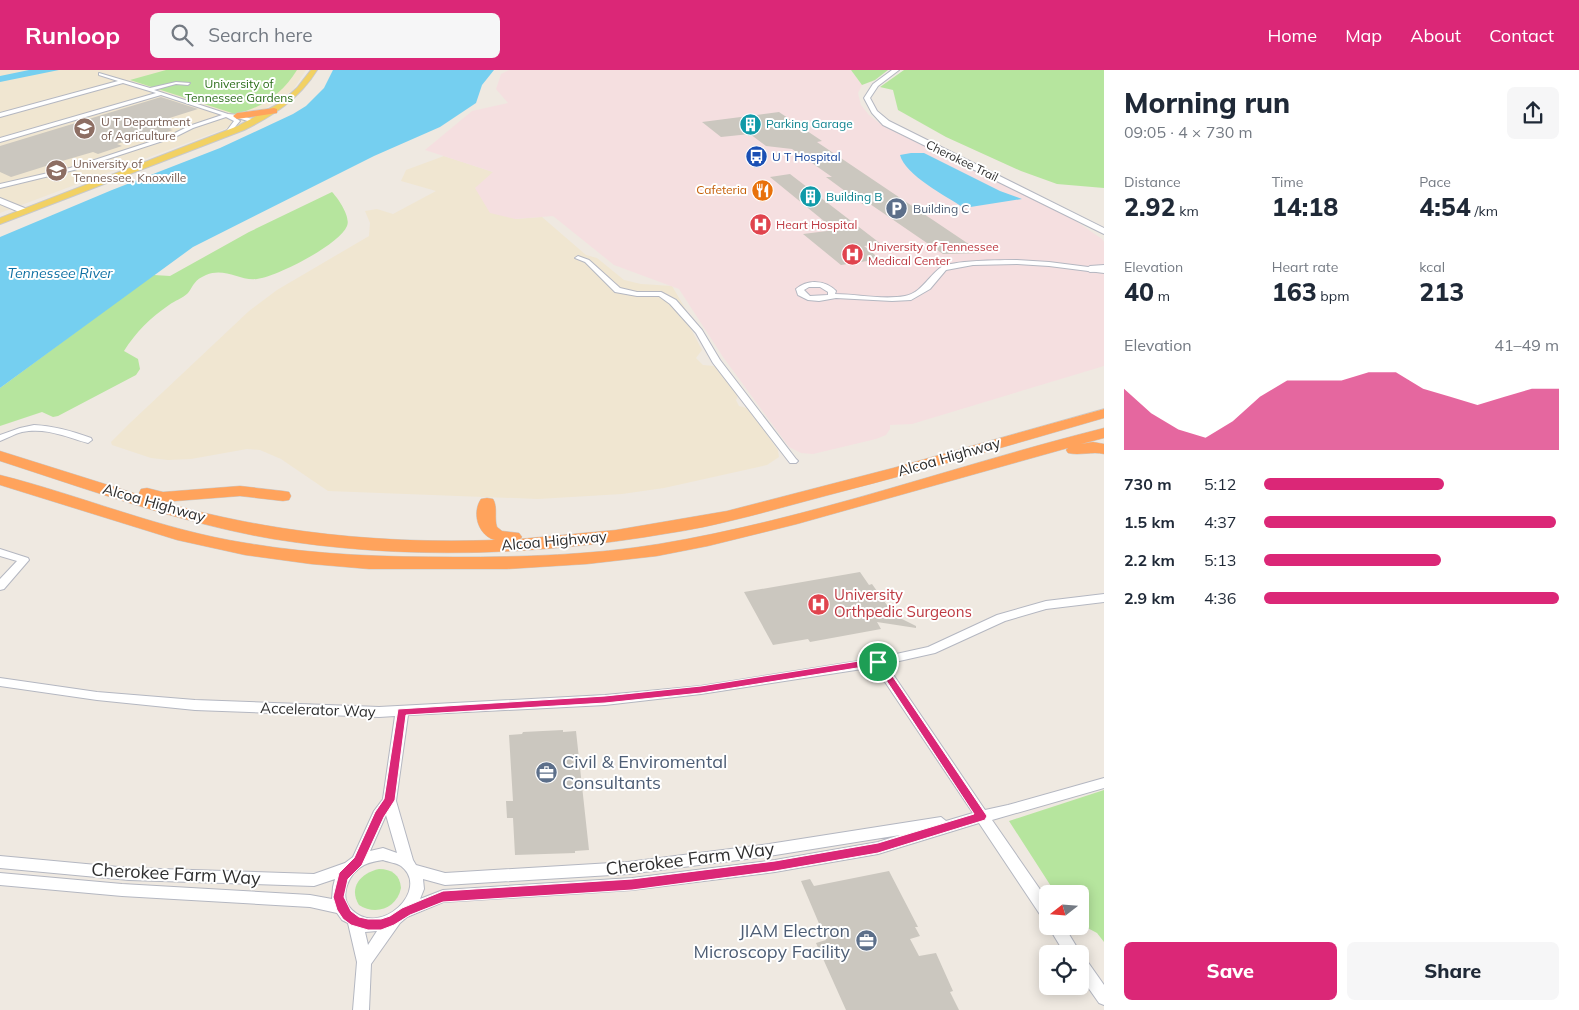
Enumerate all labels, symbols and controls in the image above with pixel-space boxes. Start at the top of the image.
search box [150,13,500,58]
text: Runloop [25,20,120,50]
icon: search [168,21,196,49]
text: Search here [208,23,313,47]
text: Home [1267,24,1317,47]
text: Map [1345,24,1382,47]
text: About [1410,24,1461,47]
text: Contact [1489,24,1554,47]
park label: University of Tennessee Gardens [185,76,293,105]
text: Morning run [1124,85,1290,120]
button: share [1507,87,1559,139]
building icon: Parking Garage [738,112,762,136]
place label: U T Department of Agriculture [101,114,190,143]
place label: Parking Garage [766,116,853,131]
school or university icon: U T Department of Agriculture [73,117,97,141]
text: 09:05 · 4 × 730 m [1124,122,1253,142]
street label: Cherokee Trail [924,137,1001,185]
bus stop icon: U T Hospital [744,145,768,169]
place label: U T Hospital [772,149,841,164]
place label: University of Tennessee, Knoxville [73,156,186,185]
school or university icon: University of Tennessee, Knoxville [45,159,69,183]
text: Distance [1124,173,1181,191]
text: Time [1272,173,1303,191]
text: Pace [1419,173,1451,191]
restaurant icon: Cafeteria [751,178,775,202]
place label: Cafeteria [696,182,747,197]
building icon: Building B [798,185,822,209]
place label: Building B [826,189,882,204]
text: 2.92 [1124,191,1176,222]
text: 14:18 [1272,191,1338,222]
text: 4:54 [1419,191,1471,222]
parking icon: Building C [885,197,909,221]
place label: Building C [913,201,969,216]
text: km [1176,202,1199,220]
text: /km [1471,202,1498,220]
hospital icon: Heart Hospital [748,213,772,237]
place label: Heart Hospital [776,217,857,232]
place label: University of Tennessee Medical Center [868,239,999,268]
hospital icon: University of Tennessee Medical Center [840,242,864,266]
text: Elevation [1124,258,1183,276]
text: Heart rate [1272,258,1338,276]
text: kcal [1419,258,1445,276]
water label: Tennessee River [8,264,113,282]
text: 40 [1124,276,1154,307]
text: 163 [1272,276,1317,307]
text: 213 [1419,276,1464,307]
text: m [1154,287,1170,305]
text: bpm [1317,287,1349,305]
text: Elevation [1124,335,1192,355]
text: 41–49 m [1494,335,1559,355]
street label: Alcoa Highway [895,433,1002,480]
text: 730 m [1124,474,1172,494]
text: 5:12 [1204,474,1236,494]
street label: Alcoa Highway [101,479,208,526]
text: 1.5 km [1124,512,1175,532]
text: 4:37 [1204,512,1236,532]
street label: Alcoa Highway [500,526,608,555]
text: 2.2 km [1124,550,1175,570]
text: 5:13 [1204,550,1236,570]
place label: University Orthpedic Surgeons [834,585,972,621]
text: 2.9 km [1124,588,1175,608]
text: 4:36 [1204,588,1236,608]
hospital icon: University Orthpedic Surgeons [806,592,830,616]
pin [857,641,899,683]
icon: arrive [864,648,892,676]
street label: Accelerator Way [260,698,376,721]
place label: Civil & Enviromental Consultants [562,750,727,794]
office icon: Civil & Enviromental Consultants [534,760,558,784]
street label: Cherokee Farm Way [604,837,776,880]
street label: Cherokee Farm Way [91,858,262,889]
north arrow [1039,885,1089,935]
map controls [1039,885,1089,995]
place label: JIAM Electron Microscopy Facility [694,919,850,963]
office icon: JIAM Electron Microscopy Facility [854,929,878,953]
button: Save [1124,942,1337,1000]
button: Share [1347,942,1559,1000]
button: locate [1039,945,1089,995]

